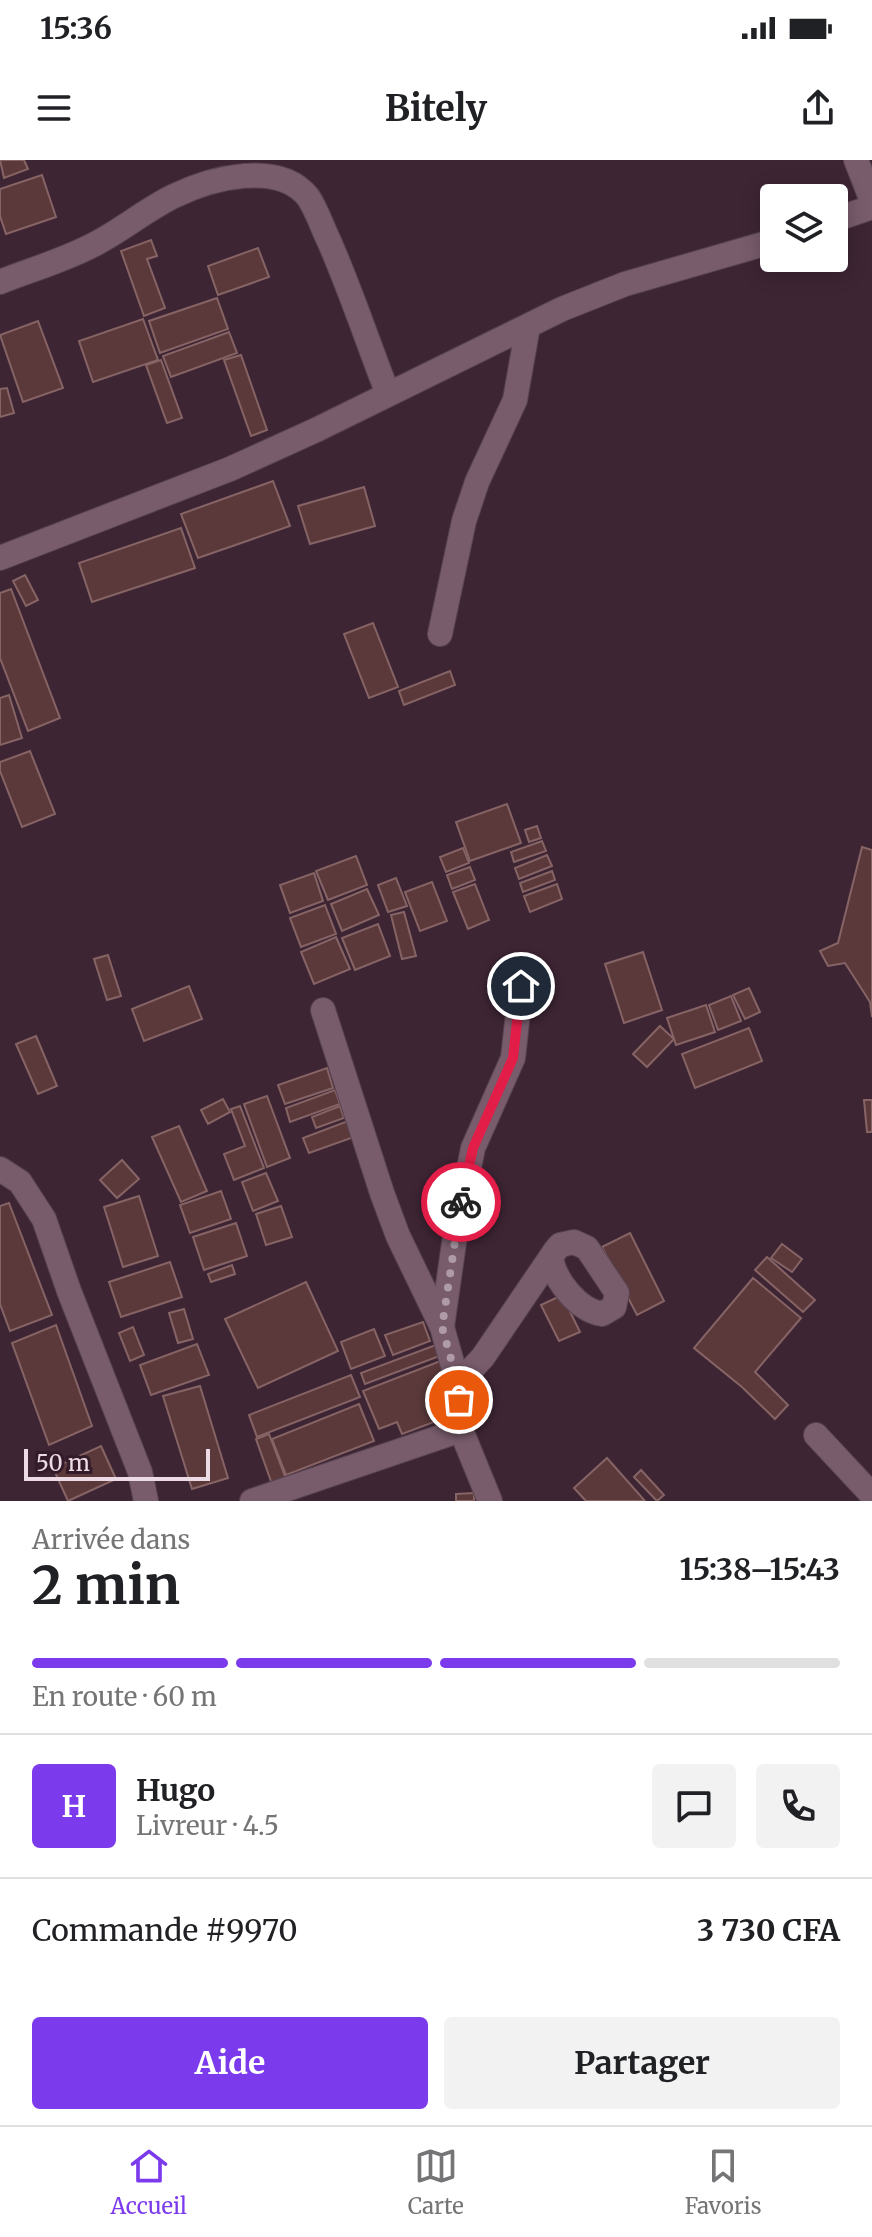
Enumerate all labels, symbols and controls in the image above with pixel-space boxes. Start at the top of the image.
text: 15:36 [40,9,112,47]
icon: menu [32,86,76,130]
text: Bitely [385,86,487,131]
icon: share [796,86,840,130]
map controls [760,184,848,272]
button: layers [760,184,848,272]
pin [487,952,555,1020]
icon: home [499,964,543,1008]
courier [421,1162,501,1242]
icon: bike [439,1180,483,1224]
pin [425,1366,493,1434]
icon: bag [437,1378,481,1422]
scale bar [24,1445,210,1481]
text: 50 m [36,1449,90,1477]
text: Arrivée dans [32,1523,190,1556]
text: 15:38–15:43 [680,1550,840,1588]
text: 2 min [32,1553,180,1618]
text: En route · 60 m [32,1680,217,1713]
button: chat [652,1764,736,1848]
button: phone [756,1764,840,1848]
text: Hugo [136,1771,215,1809]
text: H [62,1787,86,1825]
text: Livreur · 4.5 [136,1809,279,1842]
text: Commande #9970 [32,1911,298,1949]
text: 3 730 CFA [697,1911,840,1949]
button: Aide [32,2017,428,2109]
button: Partager [444,2017,840,2109]
tab: Accueil [110,2144,187,2220]
tab: Carte [408,2144,464,2220]
tab: Favoris [685,2144,762,2220]

